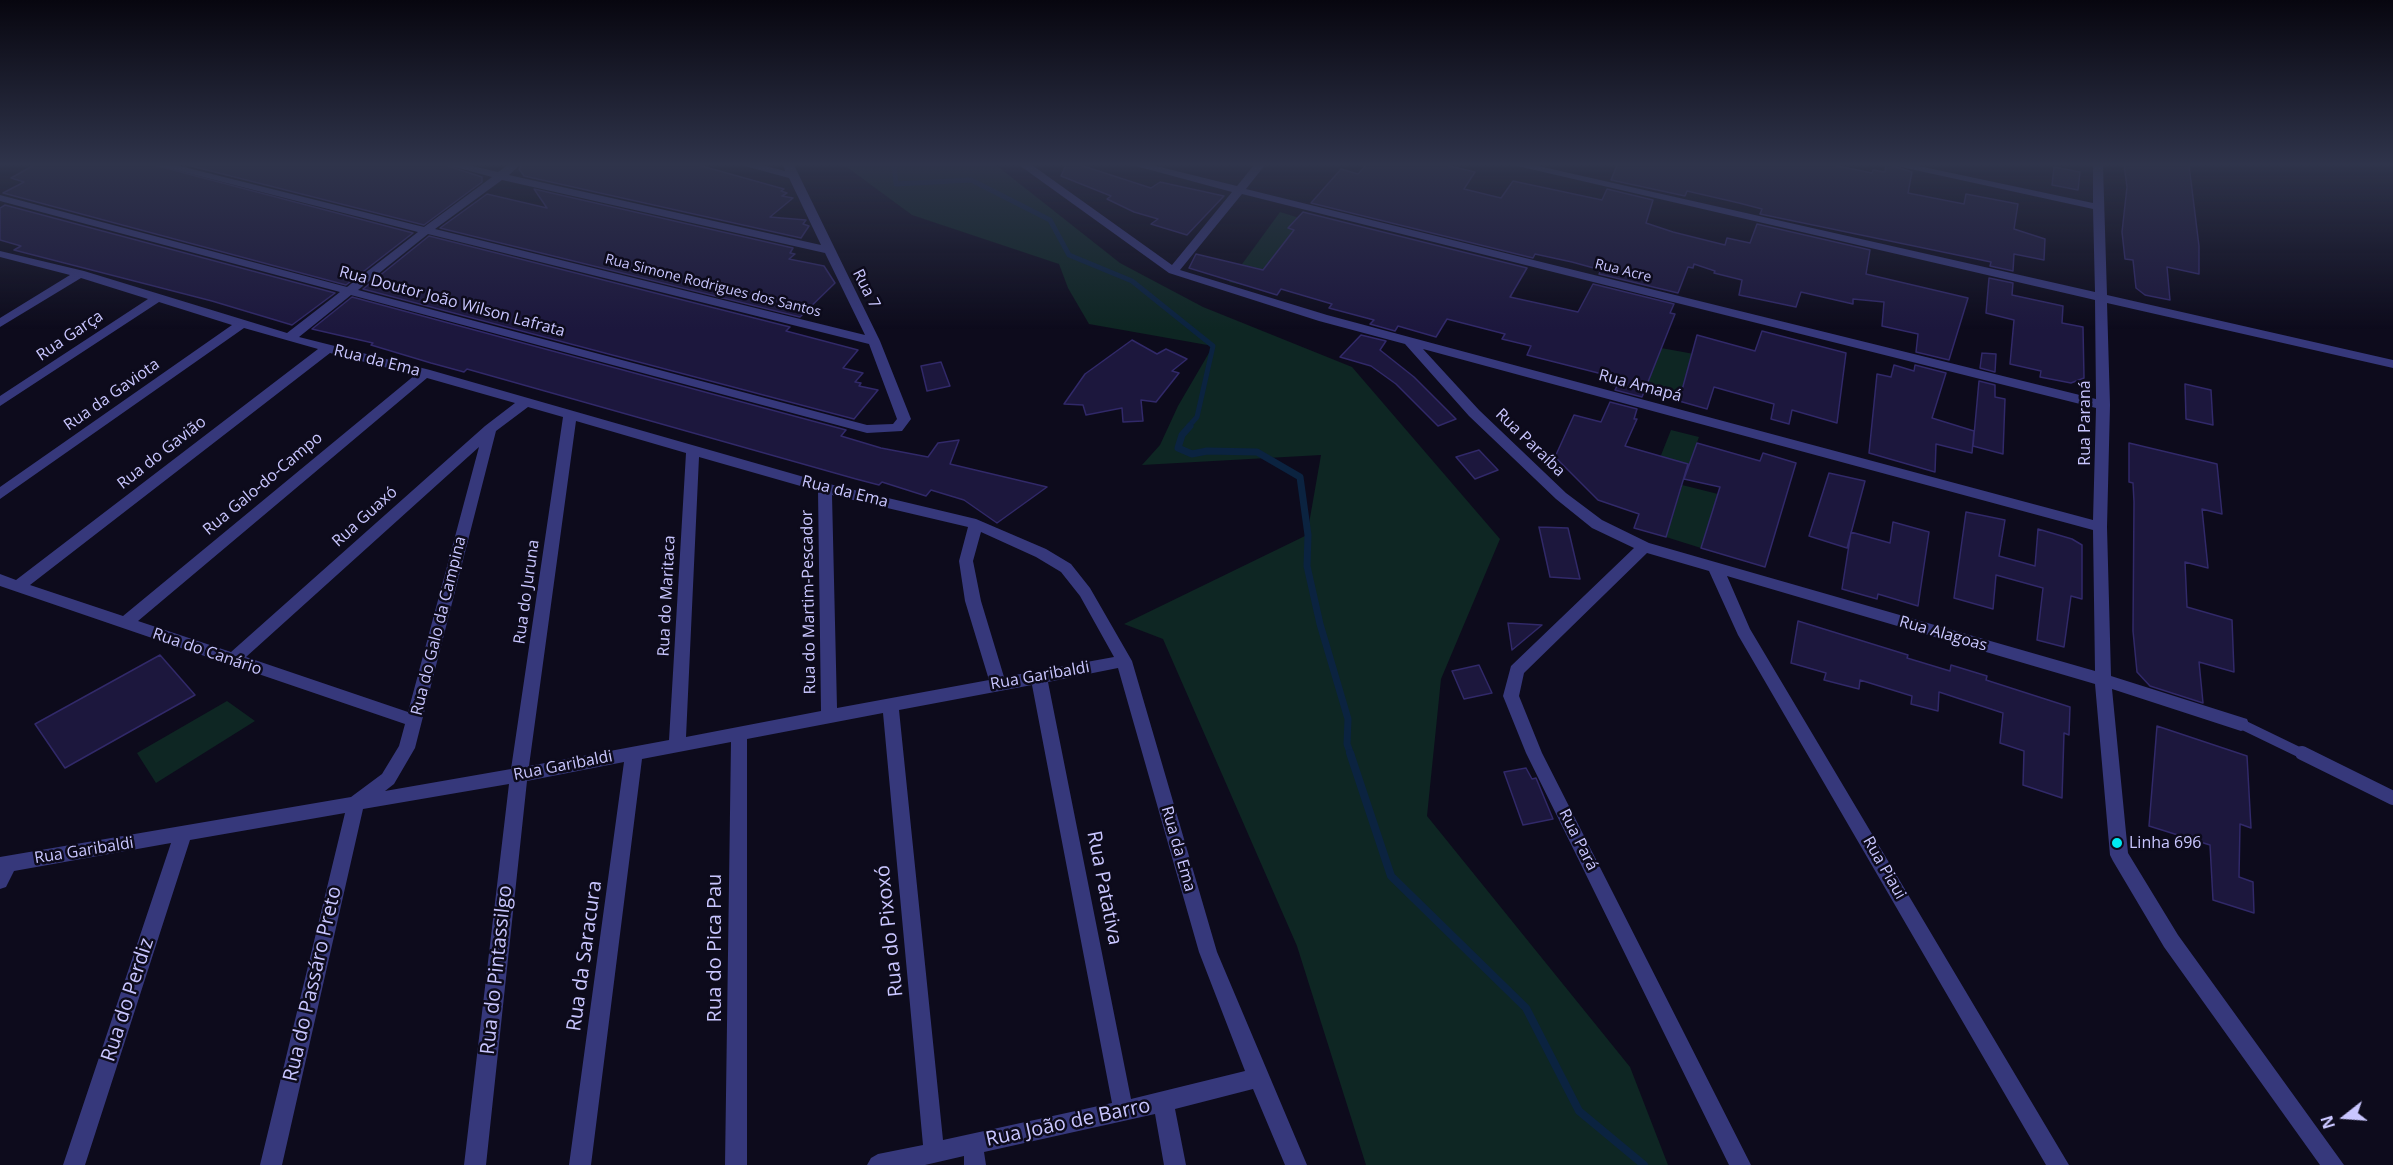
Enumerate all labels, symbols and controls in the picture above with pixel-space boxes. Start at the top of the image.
street label: Rua Simone Rodrigues dos Santos [603,251,823,321]
street label: Rua Acre [1593,256,1653,286]
street label: Rua Doutor João Wilson Lafrata [337,263,567,341]
street label: Rua 7 [848,266,884,312]
street label: Rua Garça [33,307,107,365]
street label: Rua da Ema [332,341,422,381]
street label: Rua da Gaviota [60,355,164,435]
street label: Rua Amapá [1596,366,1684,406]
street label: Rua Paraná [2075,380,2095,466]
street label: Rua Paraíba [1491,405,1569,481]
street label: Rua do Gavião [114,412,210,494]
street label: Rua Galo-do-Campo [199,428,327,540]
street label: Rua da Ema [800,472,890,512]
street label: Rua Guaxó [328,483,402,551]
street label: Rua do Martim-Pescador [798,510,820,694]
street label: Rua do Galo da Campina [407,535,471,717]
street label: Rua do Maritaca [654,535,680,657]
street label: Rua do Juruna [510,538,544,646]
street label: Rua Alagoas [1897,612,1989,656]
street label: Rua do Canário [150,624,264,680]
street label: Rua Garibaldi [989,658,1091,694]
street label: Rua Garibaldi [512,747,614,785]
street label: Rua da Ema [1157,804,1199,894]
street label: Rua Pará [1554,806,1602,874]
street label: Rua Patativa [1081,829,1127,947]
street label: Rua Piaui [1858,833,1910,903]
place label: Linha 696 [2129,833,2202,853]
street label: Rua Garibaldi [33,834,135,868]
marker: Linha 696 [2110,836,2124,850]
street label: Rua do Pixoxó [871,864,909,998]
street label: Rua do Pica Pau [703,874,727,1022]
street label: Rua da Saracura [563,879,607,1033]
street label: Rua do Passáro Preto [279,884,347,1084]
street label: Rua do Pintassilgo [476,884,518,1056]
street label: Rua do Perdiz [97,935,159,1065]
north arrow [2315,1087,2375,1147]
street label: Rua João de Barro [983,1094,1153,1152]
text: N [2315,1113,2340,1132]

